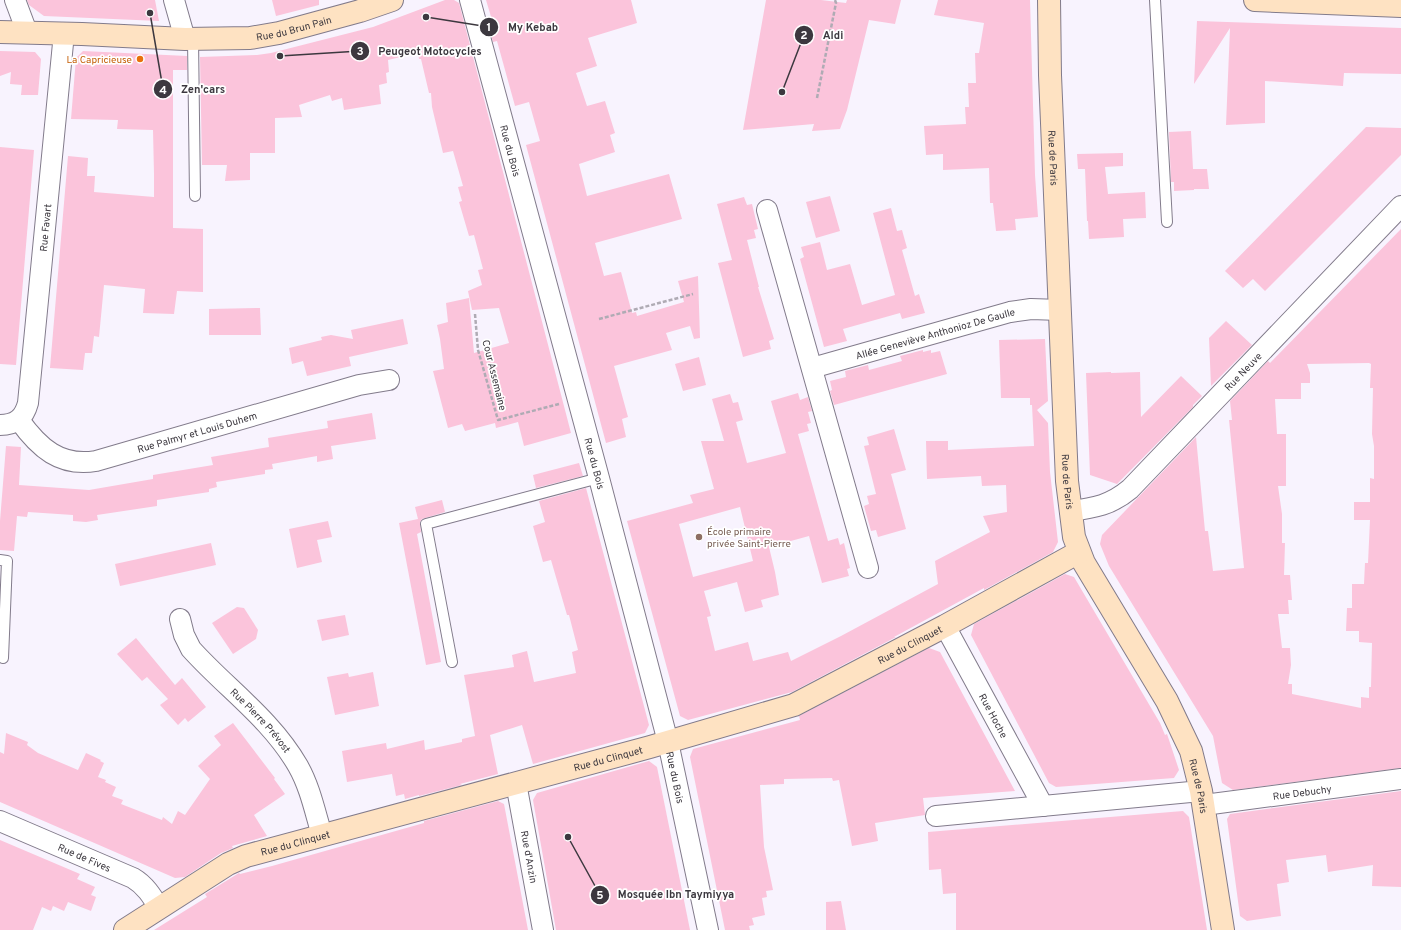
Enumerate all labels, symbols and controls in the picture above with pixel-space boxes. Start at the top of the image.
street label: Rue du Brun Pain [255,14,333,45]
callout: My Kebab [479,15,566,38]
text: 1 [487,20,491,36]
text: My Kebab [508,21,558,35]
callout: Aldi [794,23,851,46]
text: 2 [800,28,808,44]
text: Aldi [823,29,843,43]
callout: Peugeot Motocycles [350,40,490,63]
text: 3 [356,44,364,60]
text: Peugeot Motocycles [378,45,482,59]
place label: La Capricieuse [66,54,132,67]
marker: La Capricieuse [135,54,145,64]
callout: Zen'cars [153,78,233,101]
text: 4 [159,83,167,99]
text: Zen'cars [181,83,225,97]
street label: Rue du Bois [496,124,522,179]
street label: Rue de Paris [1044,130,1060,186]
street label: Rue Favart [38,203,55,252]
street label: Allée Geneviève Anthonioz De Gaulle [854,306,1016,363]
street label: Cour Assemaine [478,339,509,412]
street label: Rue Neuve [1222,350,1265,394]
street label: Rue Palmyr et Louis Duhem [136,410,259,457]
street label: Rue du Bois [580,437,607,491]
street label: Rue de Paris [1058,454,1076,511]
place label: École primaire privée Saint-Pierre [707,526,791,551]
marker: École primaire privée Saint-Pierre [694,532,704,542]
street label: Rue du Clinquet [876,623,945,668]
street label: Rue Pierre Prévost [227,686,293,756]
street label: Rue Hoche [975,692,1010,741]
street label: Rue du Clinquet [572,744,645,775]
street label: Rue du Bois [662,750,686,805]
street label: Rue de Paris [1185,757,1210,815]
street label: Rue Debuchy [1272,783,1333,804]
street label: Rue du Clinquet [260,829,332,860]
street label: Rue d'Anzin [517,830,539,884]
street label: Rue de Fives [55,842,113,876]
callout: Mosquée Ibn Taymiyya [590,883,742,906]
text: 5 [596,888,604,904]
text: Mosquée Ibn Taymiyya [618,888,734,902]

